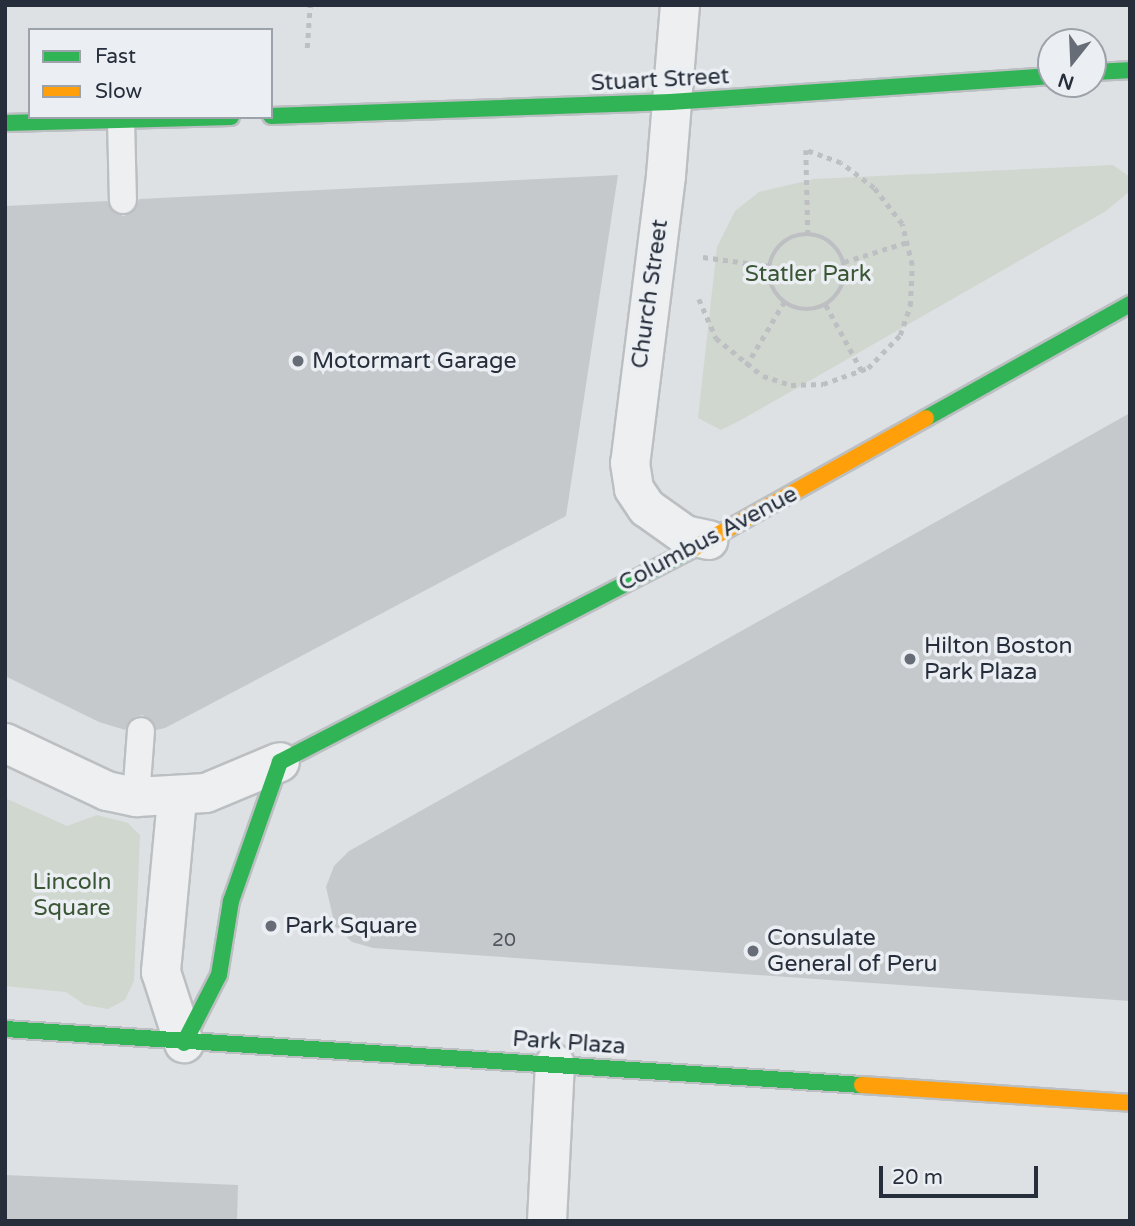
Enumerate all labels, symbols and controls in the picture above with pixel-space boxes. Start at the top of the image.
legend [28,28,273,119]
north arrow [1037,28,1107,98]
text: Fast [95,44,136,69]
street label: Stuart Street [590,63,730,97]
text: N [1055,68,1077,94]
text: Slow [95,79,142,104]
street label: Church Street [626,218,674,370]
park label: Statler Park [745,260,871,288]
place label: Motormart Garage [312,347,516,375]
marker: Motormart Garage [290,353,306,369]
street label: Columbus Avenue [614,480,802,598]
place label: Hilton Boston Park Plaza [924,632,1073,686]
marker: Hilton Boston Park Plaza [902,651,918,667]
park label: Lincoln Square [33,868,111,922]
place label: Park Square [285,912,417,940]
marker: Park Square [263,918,279,934]
place label: Consulate General of Peru [767,924,937,978]
house number: 20 [492,930,516,952]
marker: Consulate General of Peru [745,943,761,959]
street label: Park Plaza [511,1025,627,1061]
scale bar [883,1152,1042,1196]
text: 20 m [892,1165,943,1190]

